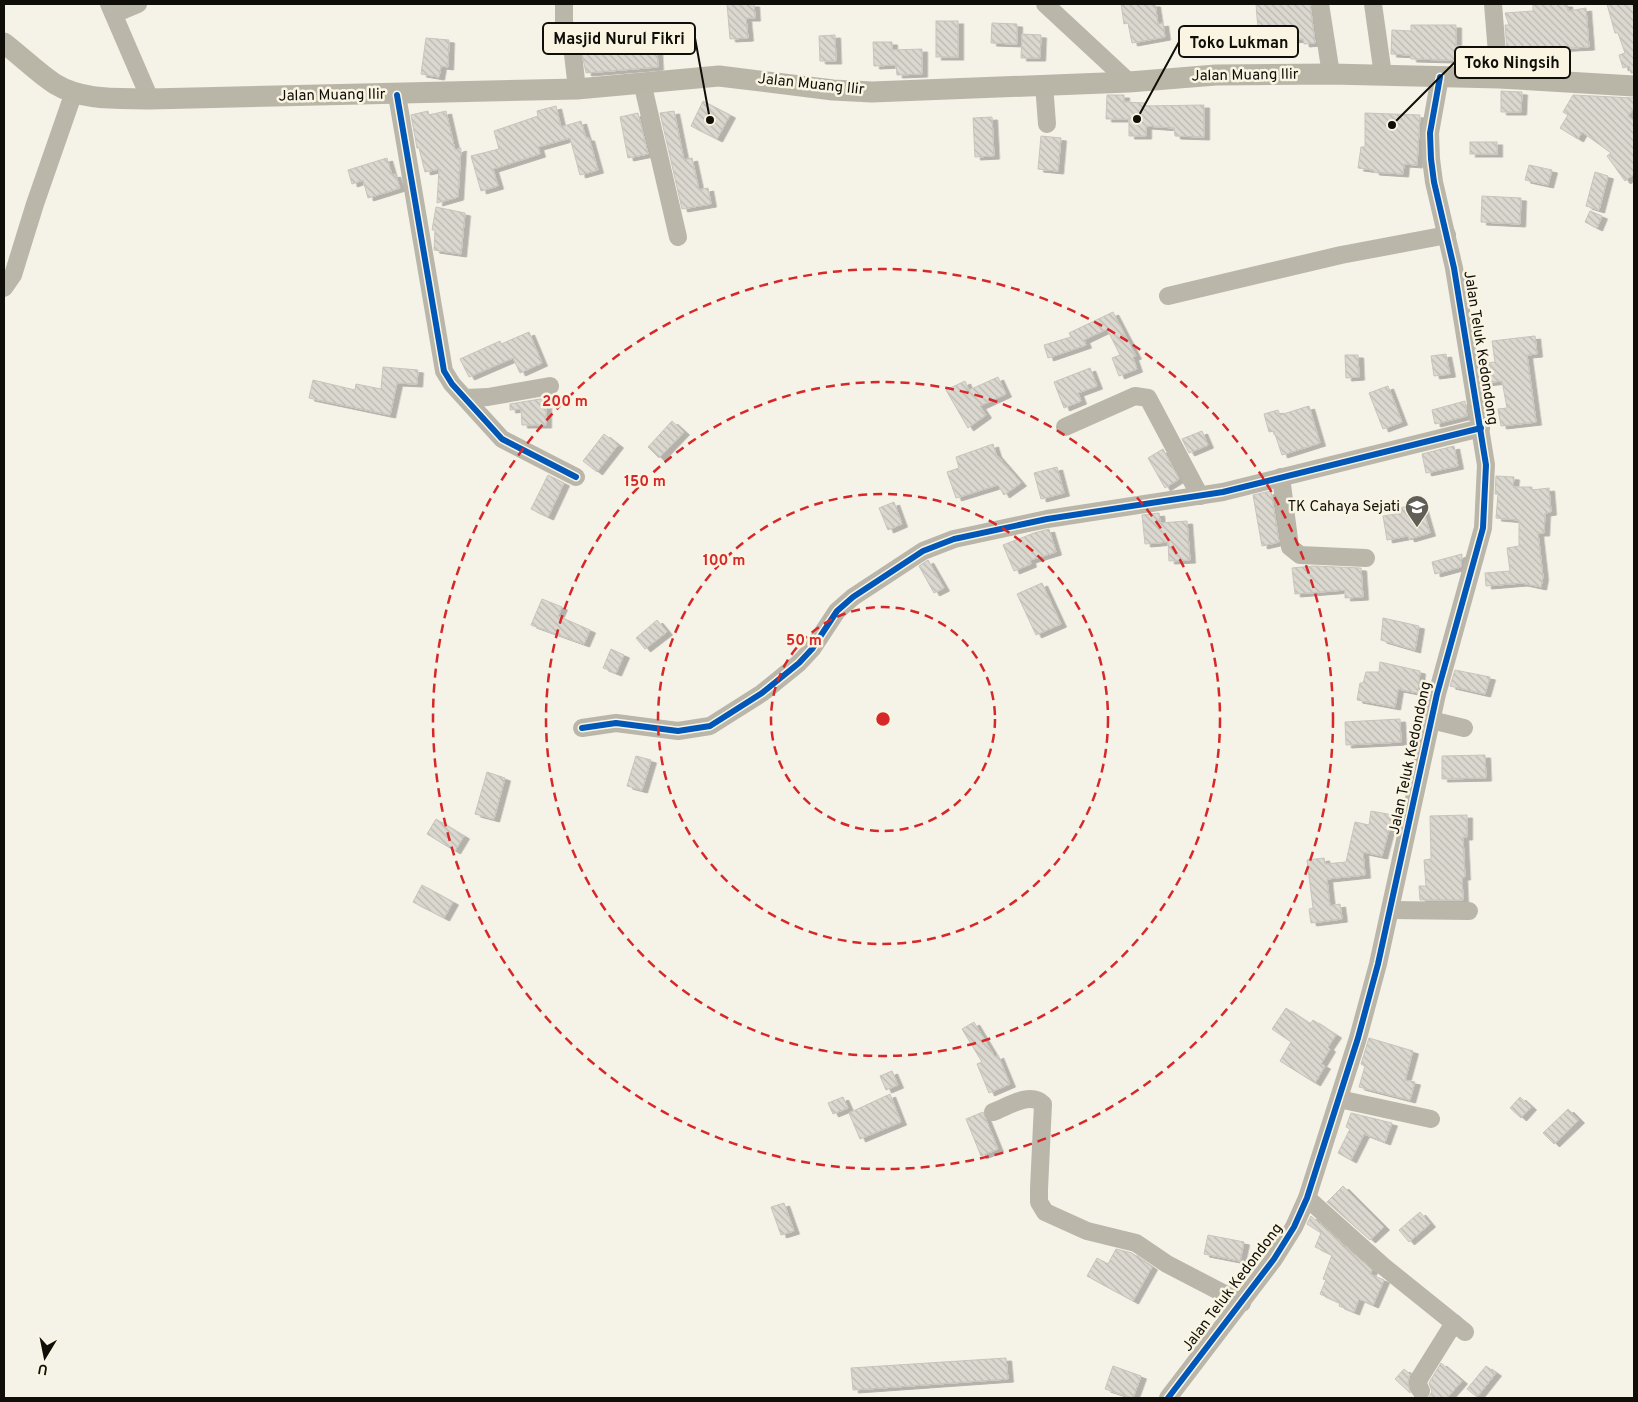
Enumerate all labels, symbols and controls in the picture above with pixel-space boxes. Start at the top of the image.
callout: Masjid Nurul Fikri [543,23,695,54]
callout: Toko Lukman [1179,26,1298,57]
text: Masjid Nurul Fikri [553,30,685,50]
text: Toko Lukman [1190,34,1288,54]
callout: Toko Ningsih [1455,47,1570,78]
text: Toko Ningsih [1464,54,1560,74]
street label: Jalan Muang Ilir [1191,66,1299,86]
street label: Jalan Muang Ilir [757,70,865,100]
street label: Jalan Muang Ilir [278,86,386,106]
street label: Jalan Teluk Kedondong [1458,270,1502,426]
text: 200 m [542,393,588,412]
text: 150 m [624,473,666,492]
school or university icon: TK Cahaya Sejati [1404,494,1430,528]
place label: TK Cahaya Sejati [1287,498,1400,517]
text: 100 m [703,552,745,571]
text: 50 m [786,632,822,651]
street label: Jalan Teluk Kedondong [1386,680,1436,836]
centre of rings [874,710,892,728]
street label: Jalan Teluk Kedondong [1178,1220,1288,1356]
north arrow [20,1332,70,1382]
text: U [37,1359,49,1378]

